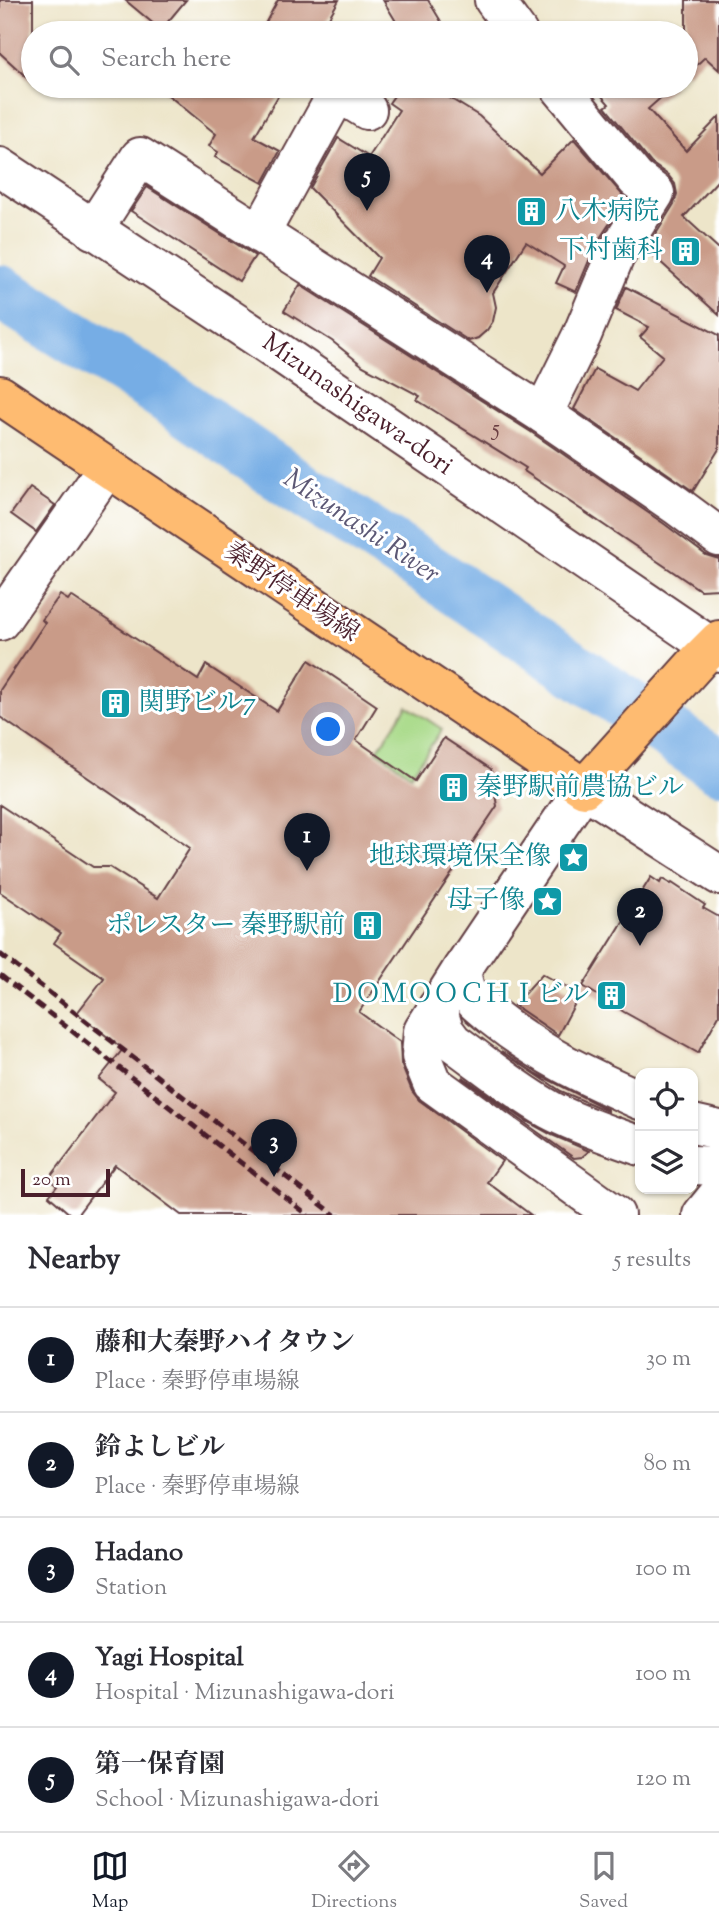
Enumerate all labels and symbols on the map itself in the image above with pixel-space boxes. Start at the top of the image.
pin: 5 [344,153,390,211]
place label: 八木病院 [555,194,659,231]
building icon: 八木病院 [515,195,549,229]
place label: 下村歯科 [559,233,663,270]
building icon: 下村歯科 [669,234,703,268]
pin: 4 [464,235,510,293]
street label: Mizunashigawa-dori [254,325,460,485]
house number: 5 [490,413,500,446]
water label: Mizunashi River [275,460,447,594]
street label: 秦野停車場線 [216,534,366,652]
place label: 関野ビル7 [139,685,256,722]
building icon: 関野ビル7 [99,686,133,720]
your location [311,712,345,746]
place label: 秦野駅前農協ビル [476,770,684,807]
building icon: 秦野駅前農協ビル [436,771,470,805]
pin: 1 [284,813,330,871]
place label: 地球環境保全像 [369,839,551,876]
place icon: 地球環境保全像 [557,840,591,874]
place label: 母子像 [447,883,525,920]
place icon: 母子像 [531,884,565,918]
pin: 2 [617,888,663,946]
place label: ポレスター 秦野駅前 [106,908,345,945]
building icon: ポレスター 秦野駅前 [351,909,385,943]
place label: ＤＯＭＯＯＣＨＩビル [329,977,589,1014]
building icon: ＤＯＭＯＯＣＨＩビル [595,978,629,1012]
pin: 3 [251,1119,297,1177]
scale bar [21,1166,110,1198]

